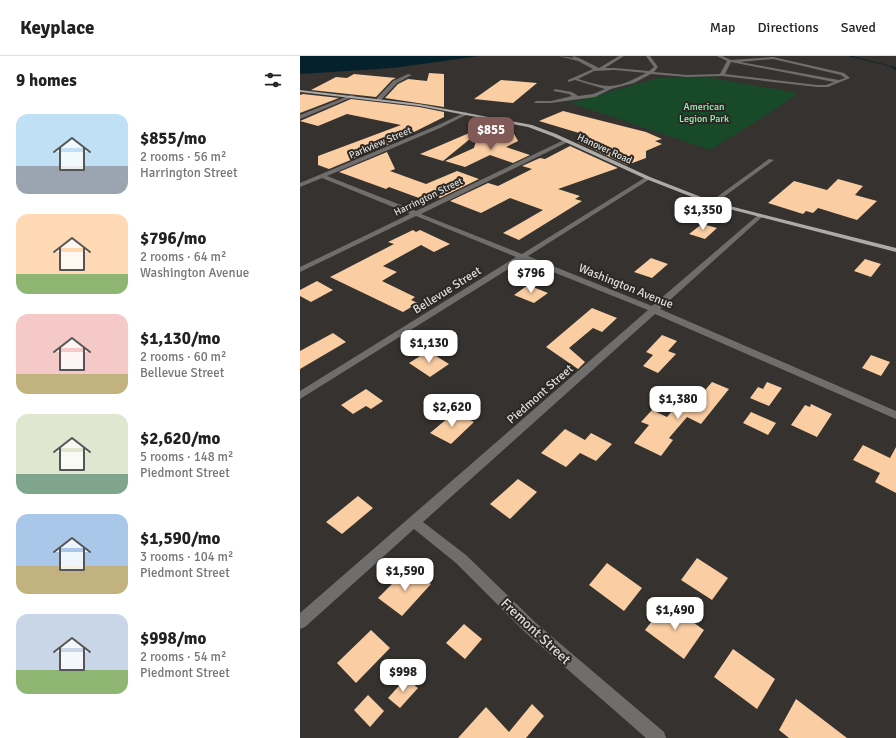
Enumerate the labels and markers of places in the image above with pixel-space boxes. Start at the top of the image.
pin: $855 [467,117,515,151]
pin: $1,350 [670,197,736,231]
pin: $796 [507,260,555,294]
pin: $1,130 [396,330,462,364]
pin: $1,380 [645,386,711,420]
pin: $2,620 [419,394,485,428]
pin: $1,590 [372,558,438,592]
pin: $1,490 [642,597,708,631]
pin: $998 [379,659,427,693]

